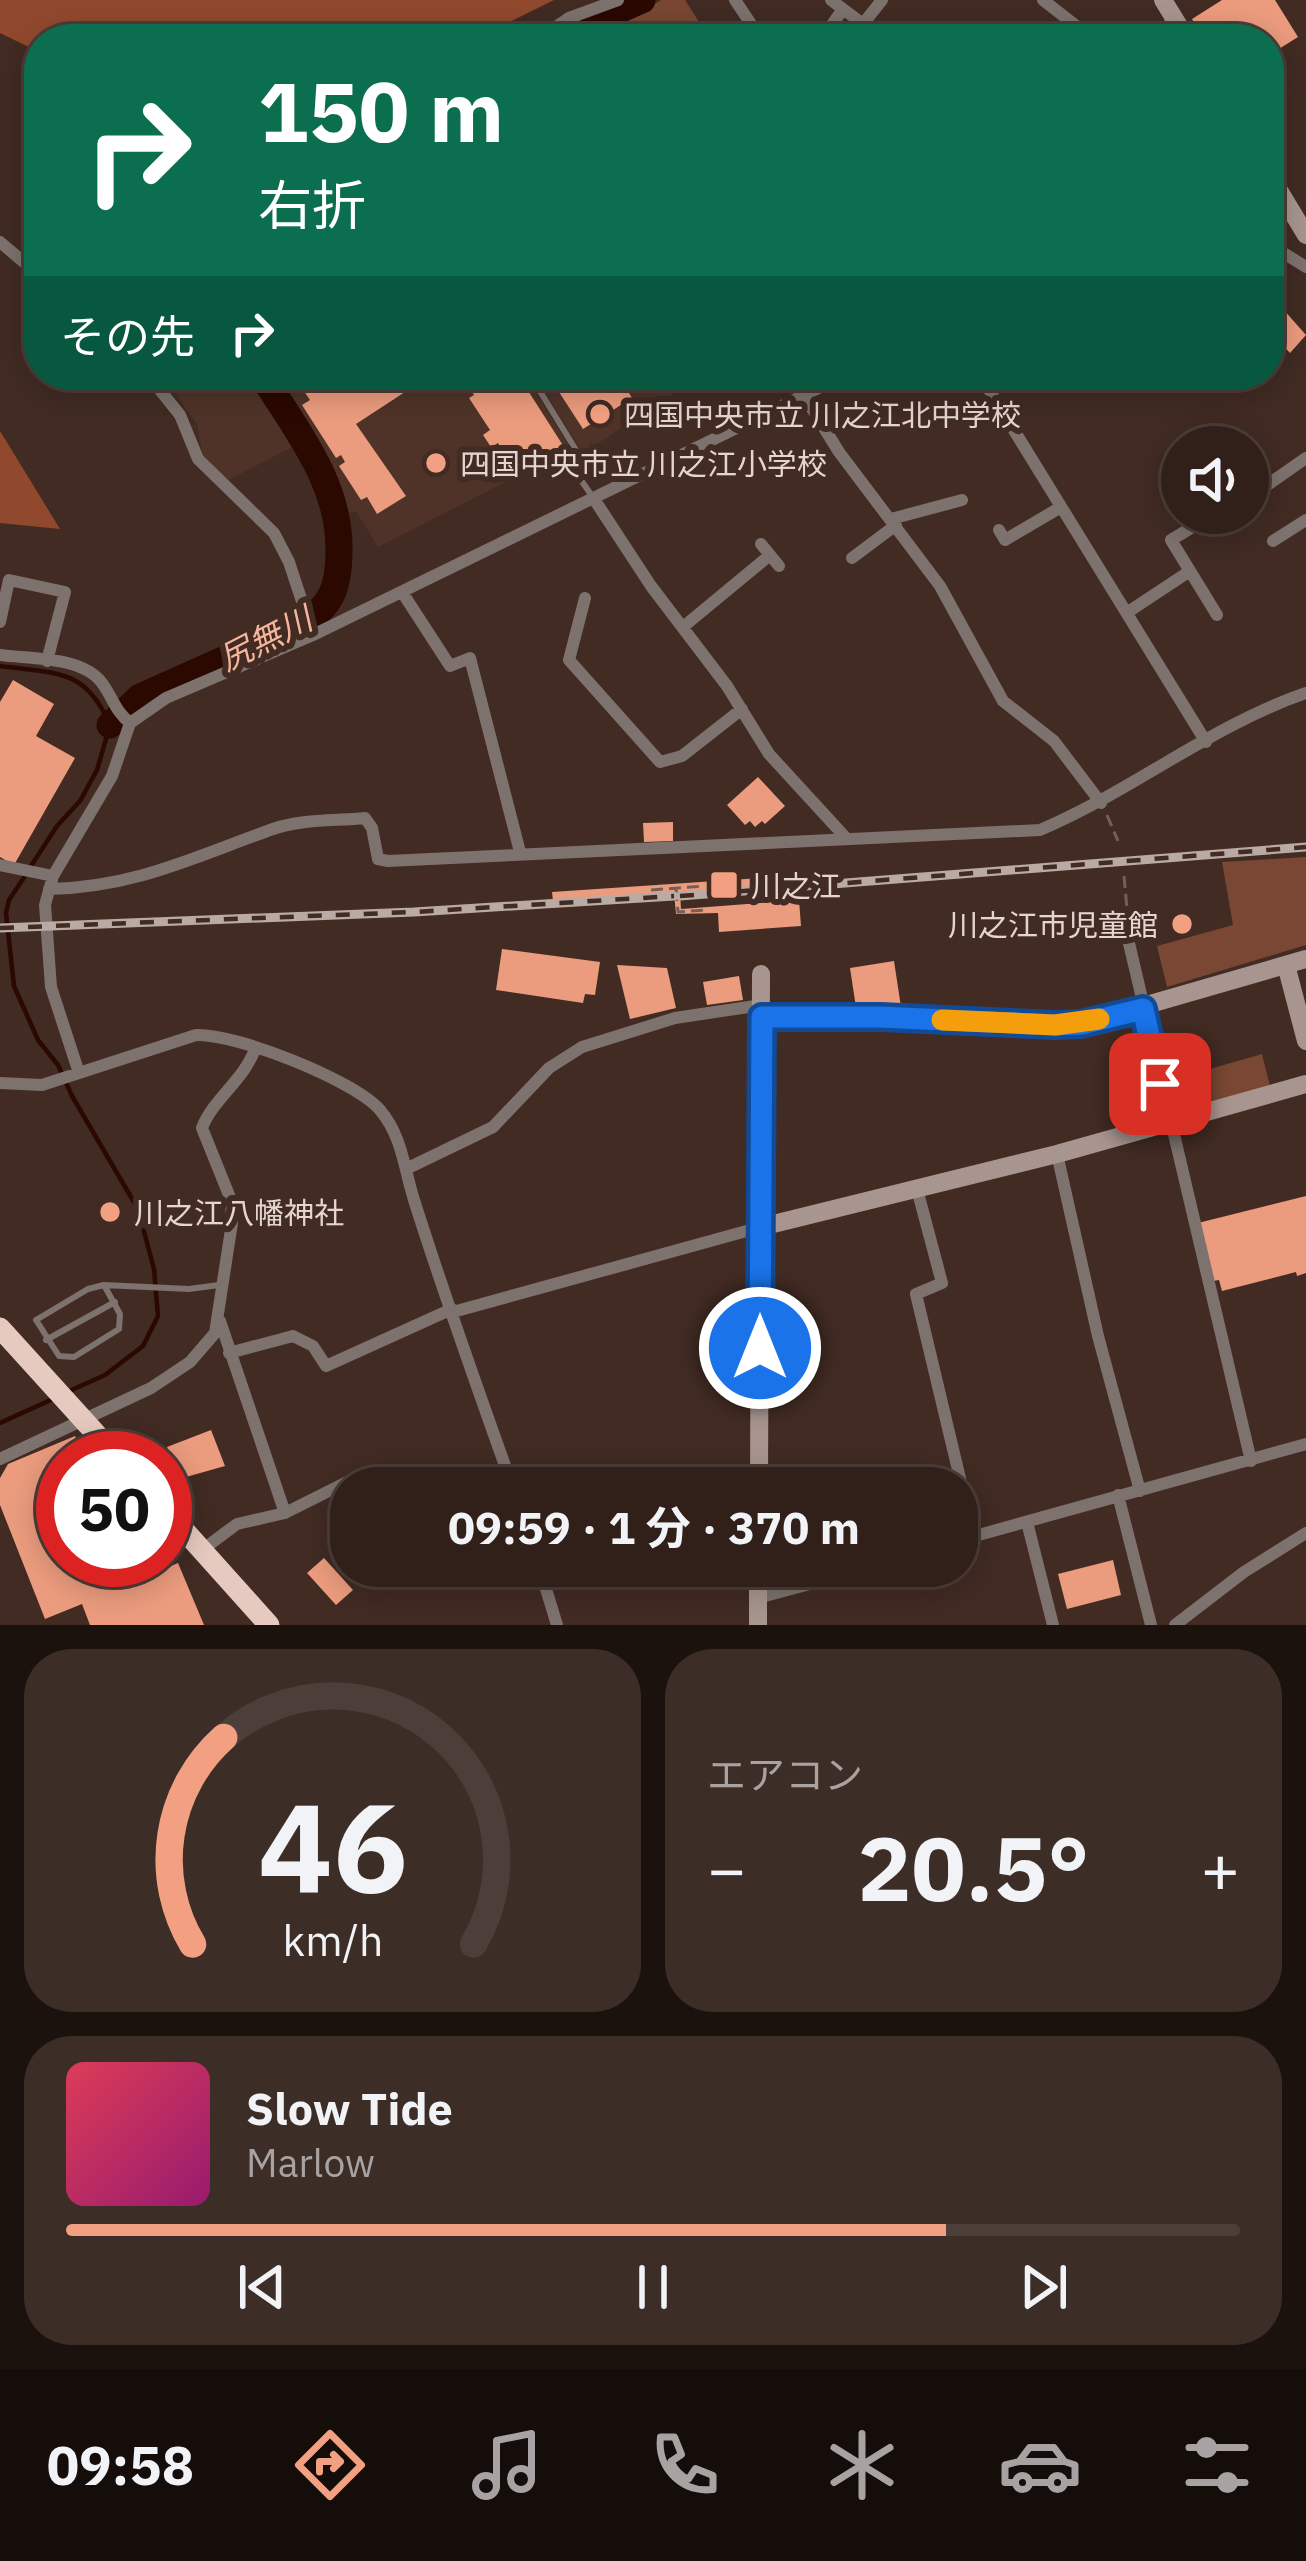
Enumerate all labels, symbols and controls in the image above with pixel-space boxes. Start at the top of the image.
text: 150 m [258,56,504,165]
icon: right [60,72,216,228]
text: 右折 [258,170,366,240]
icon: right [219,300,285,366]
text: その先 [60,307,195,365]
place label: 四国中央市立 川之江北中学校 [624,395,1021,434]
marker: 四国中央市立 川之江北中学校 [587,401,613,427]
map controls [1161,426,1269,534]
button: sound [1161,426,1269,534]
place label: 四国中央市立 川之江小学校 [460,444,827,483]
marker: 四国中央市立 川之江小学校 [423,450,449,476]
water label: 尻無川 [211,595,322,680]
place label: 川之江 [751,866,841,905]
marker: 川之江 [708,869,740,901]
place label: 川之江市児童館 [948,905,1158,944]
marker: 川之江市児童館 [1169,911,1195,937]
pin [1109,1033,1211,1135]
icon: arrive [1127,1051,1193,1117]
place label: 川之江八幡神社 [134,1193,344,1232]
marker: 川之江八幡神社 [97,1199,123,1225]
position arrow [697,1285,823,1411]
speed limit sign: 50 [36,1431,192,1587]
text: 09:59 · 1 分 · 370 m [448,1498,860,1556]
text: エアコン [707,1749,863,1800]
text: 46 [258,1765,407,1927]
text: 20.5° [857,1809,1090,1926]
text: − [707,1825,747,1911]
text: + [1200,1825,1240,1911]
text: km/h [282,1911,383,1967]
text: Slow Tide [246,2079,453,2137]
text: Marlow [246,2137,375,2188]
icon: previous [229,2254,295,2320]
icon: pause [620,2254,686,2320]
icon: next [1011,2254,1077,2320]
icon: directions [288,2423,372,2507]
icon: music [465,2423,549,2507]
icon: phone [643,2423,727,2507]
icon: climate [820,2423,904,2507]
icon: car [998,2423,1082,2507]
icon: filters [1175,2423,1259,2507]
text: 09:58 [47,2430,194,2500]

